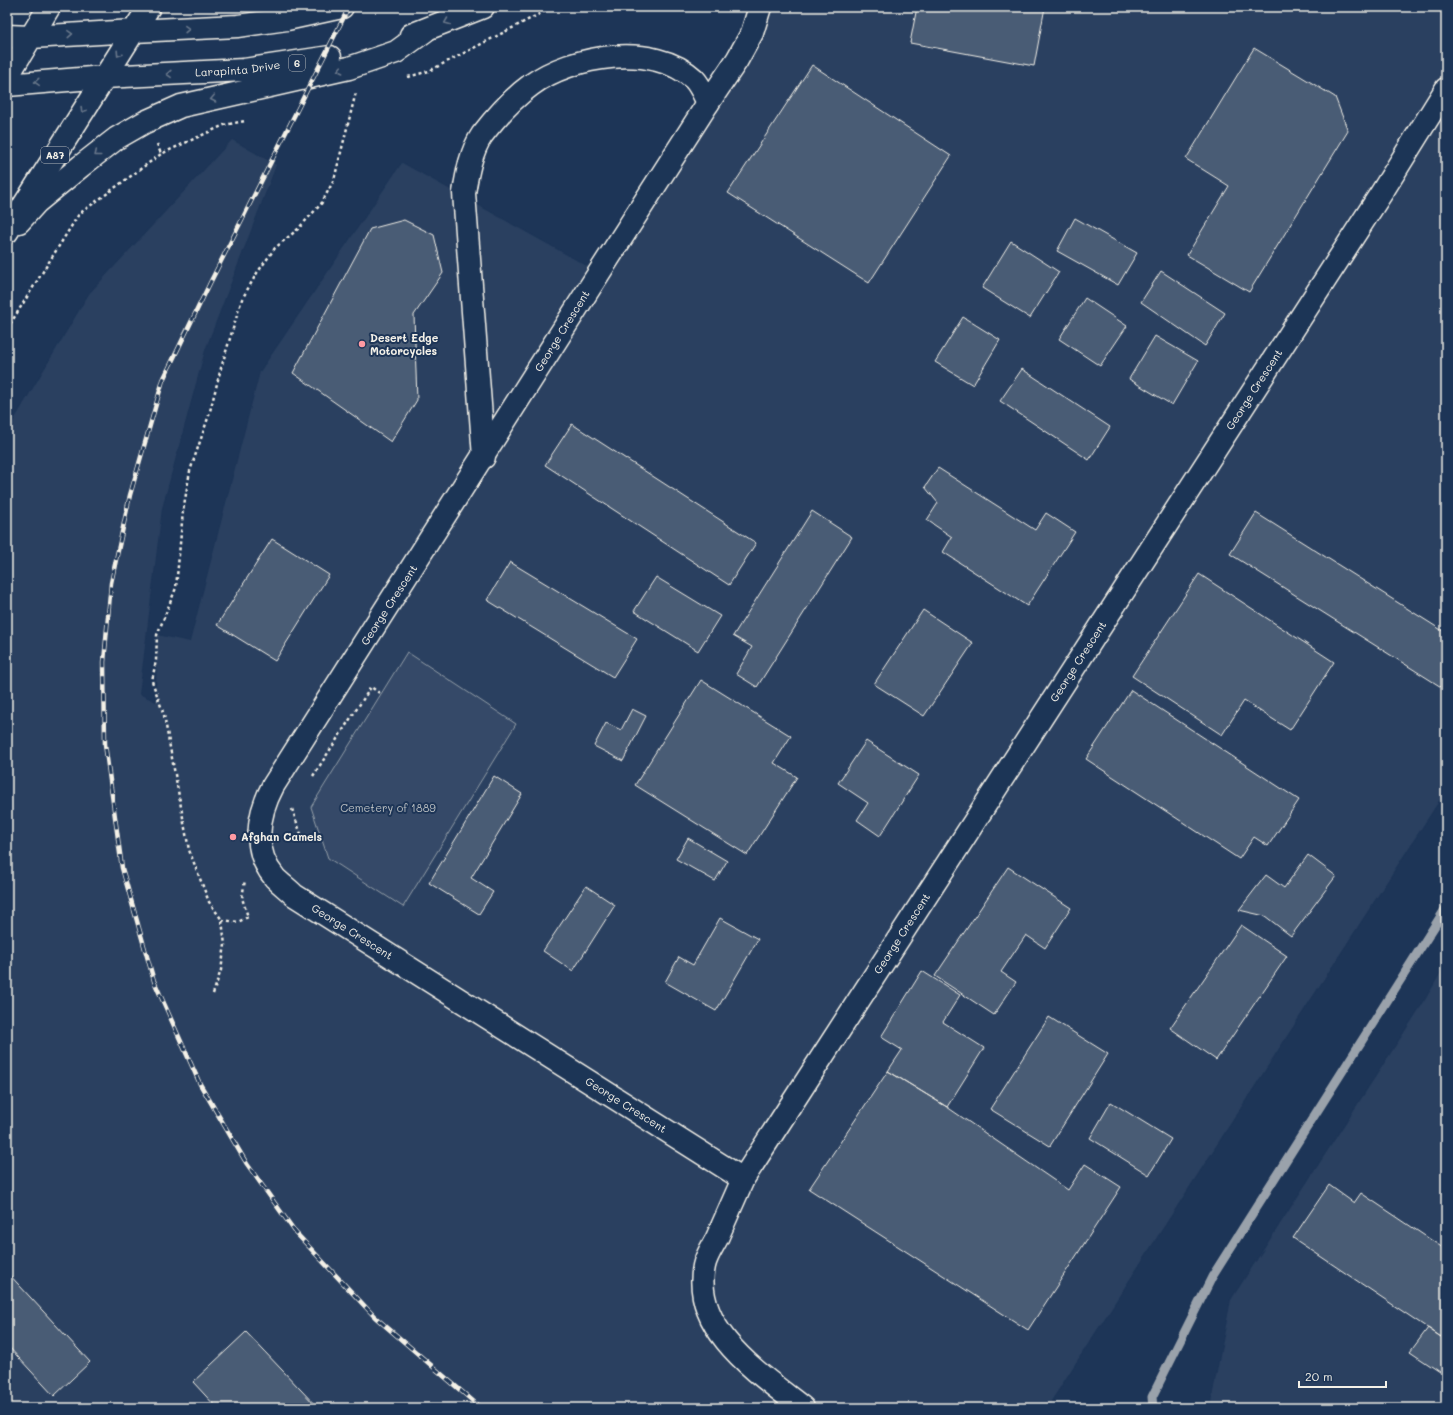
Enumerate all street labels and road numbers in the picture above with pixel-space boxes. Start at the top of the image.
road number: 6 [289,55,305,71]
street label: Larapinta Drive [195,57,281,79]
road number: A87 [41,147,69,163]
street label: George Crescent [530,287,593,374]
street label: George Crescent [1222,346,1285,433]
street label: George Crescent [357,561,420,648]
street label: George Crescent [1046,618,1109,705]
street label: George Crescent [870,890,933,977]
street label: George Crescent [309,900,396,963]
street label: George Crescent [583,1073,670,1136]

